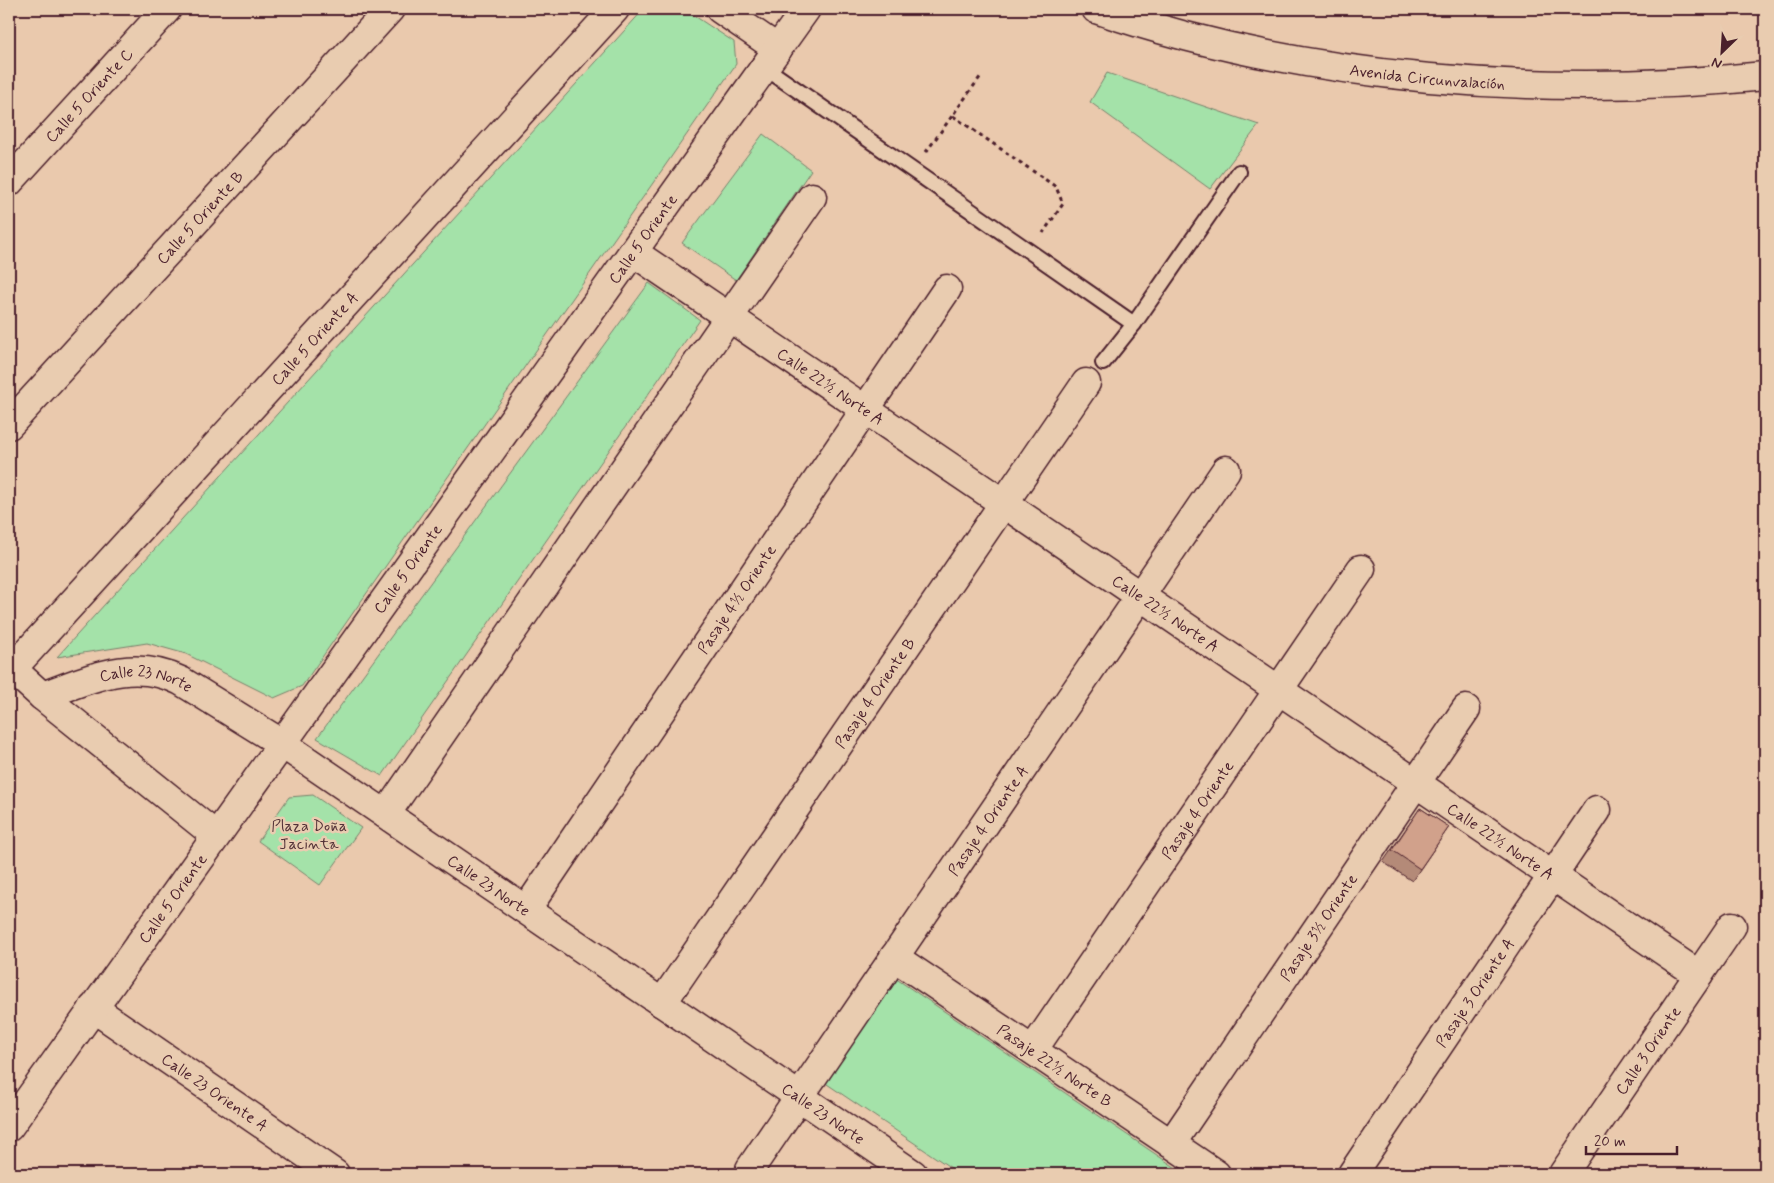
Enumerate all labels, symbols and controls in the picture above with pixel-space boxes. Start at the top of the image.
north arrow [1696,28,1746,78]
street label: Calle 5 Oriente C [41,44,138,148]
text: N [1709,53,1725,73]
street label: Avenida Circunvalación [1348,60,1505,95]
street label: Calle 5 Oriente B [152,167,249,269]
street label: Calle 5 Oriente [604,190,683,288]
street label: Calle 5 Oriente A [267,288,363,391]
street label: Calle 22½ Norte A [773,344,888,431]
street label: Calle 5 Oriente [369,520,448,618]
street label: Pasaje 4½ Oriente [693,541,782,658]
street label: Calle 22½ Norte A [1108,571,1223,658]
street label: Pasaje 4 Oriente B [830,634,921,753]
street label: Calle 23 Norte [97,661,196,698]
street label: Pasaje 4 Oriente [1157,757,1239,864]
street label: Pasaje 4 Oriente A [944,762,1034,880]
street label: Calle 22½ Norte A [1443,799,1558,886]
park label: Plaza Doña Jacinta [271,816,347,855]
street label: Calle 5 Oriente [134,850,213,948]
street label: Calle 23 Norte [443,850,534,922]
street label: Pasaje 3½ Oriente [1276,870,1363,986]
street label: Pasaje 3 Oriente A [1431,934,1520,1052]
street label: Calle 3 Oriente [1611,1002,1686,1099]
street label: Pasaje 22½ Norte B [993,1020,1116,1113]
street label: Calle 23 Oriente A [157,1049,272,1137]
street label: Calle 23 Norte [777,1079,868,1150]
scale bar [1586,1123,1678,1155]
text: 20 m [1594,1132,1626,1152]

